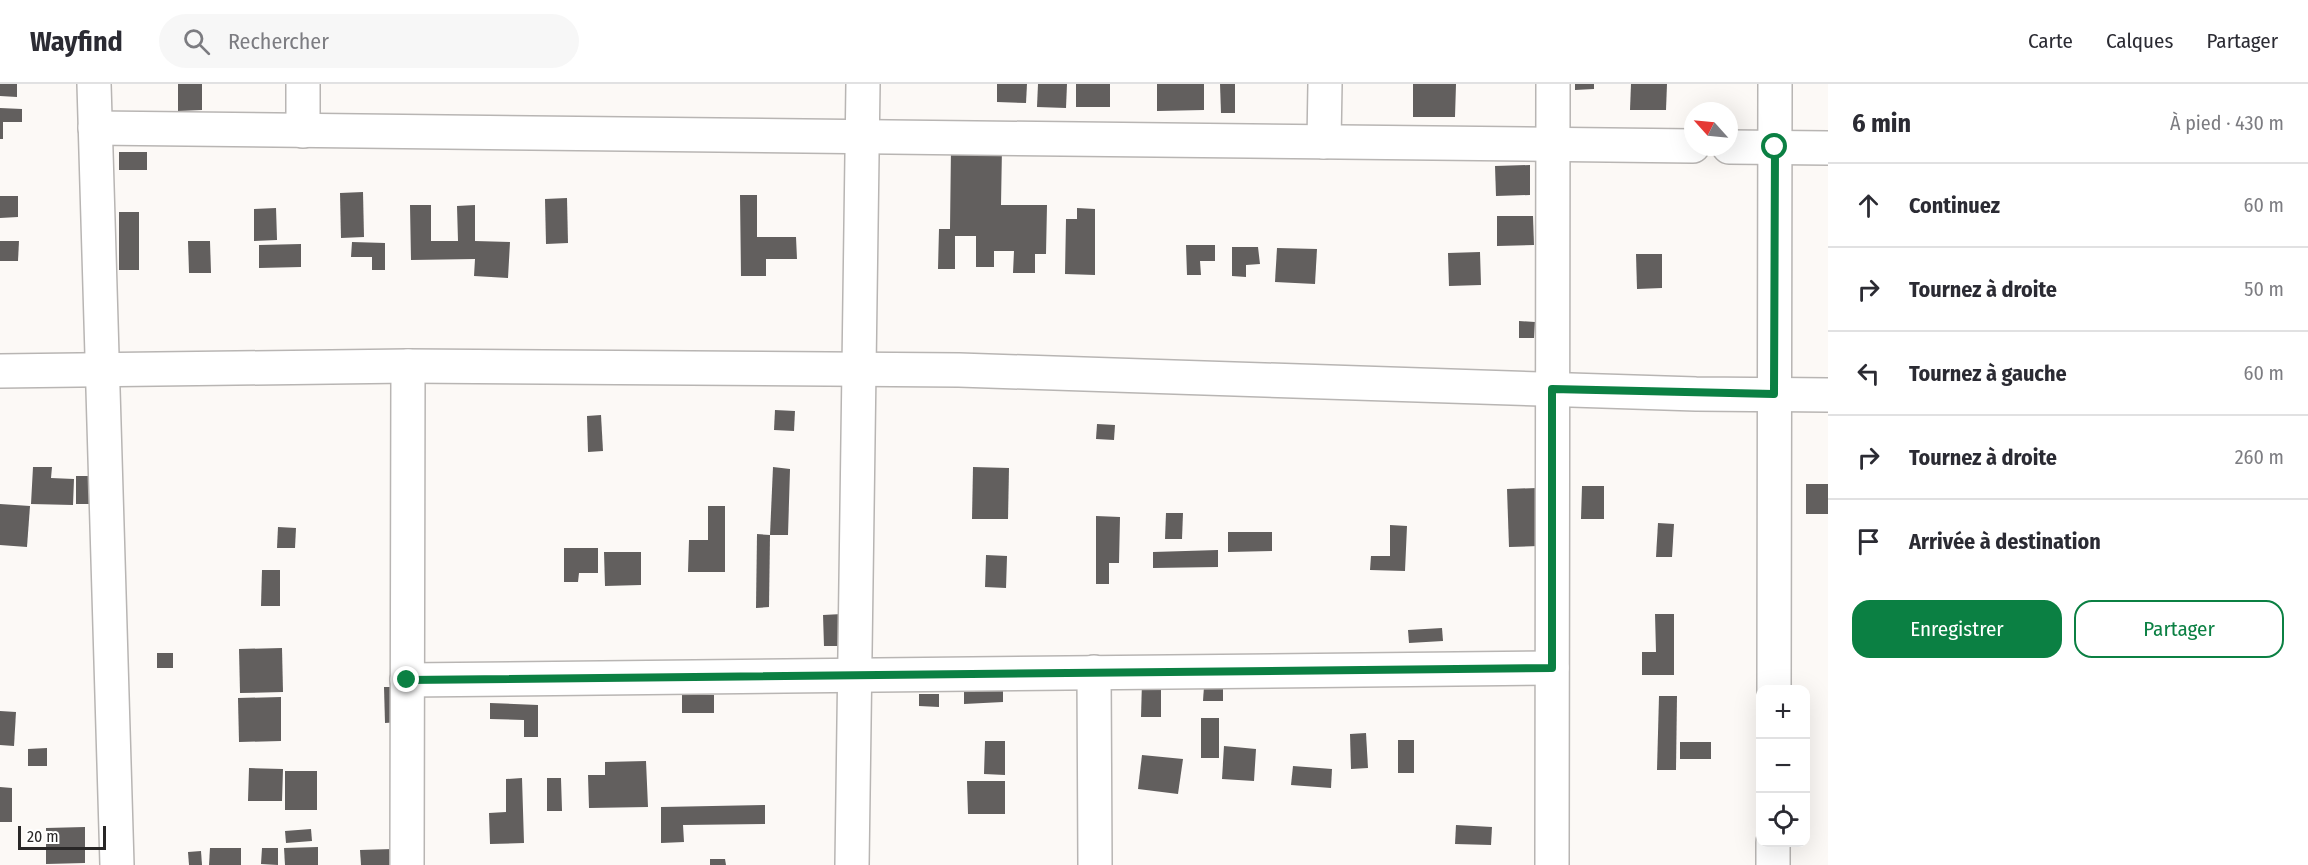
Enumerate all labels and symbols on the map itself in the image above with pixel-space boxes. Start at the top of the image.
north arrow [1684,102,1738,156]
route start [1761,133,1787,159]
route end [393,666,419,692]
scale bar [18,823,106,850]

